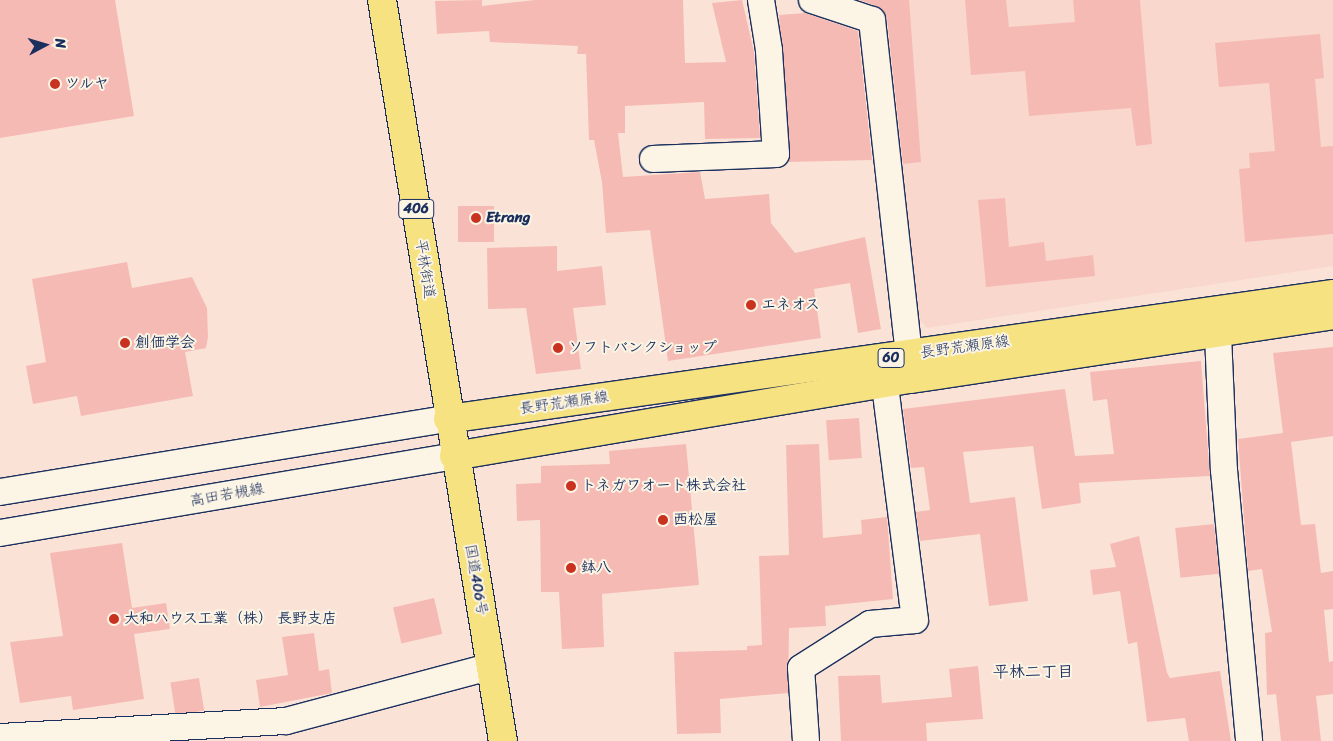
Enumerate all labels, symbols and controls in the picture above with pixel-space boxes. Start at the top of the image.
north arrow [20,20,70,70]
text: N [47,37,73,50]
place label: ツルヤ [65,75,110,93]
marker: ツルヤ [49,78,61,90]
road number: 406 [397,198,435,220]
place label: Etrang [486,209,530,227]
marker: Etrang [470,212,482,224]
street label: 平林街道 [411,238,439,300]
place label: エネオス [761,296,821,314]
marker: エネオス [745,299,757,311]
street label: 長野荒瀬原線 [919,332,1011,362]
place label: 創価学会 [135,334,195,352]
marker: 創価学会 [119,337,131,349]
place label: ソフトバンクショップ [568,339,718,357]
marker: ソフトバンクショップ [552,342,564,354]
road number: 60 [877,346,905,369]
street label: 長野荒瀬原線 [518,388,610,418]
place label: トネガワオート株式会社 [581,477,746,495]
street label: 高田若槻線 [189,480,265,510]
marker: トネガワオート株式会社 [565,480,577,492]
place label: 西松屋 [673,511,718,529]
marker: 西松屋 [657,514,669,526]
street label: 国道406号 [461,543,491,617]
place label: 鉢八 [581,559,611,577]
marker: 鉢八 [565,562,577,574]
place label: 大和ハウス工業（株） 長野支店 [124,610,338,628]
marker: 大和ハウス工業（株） 長野支店 [108,613,120,625]
district label: 平林二丁目 [993,662,1073,682]

